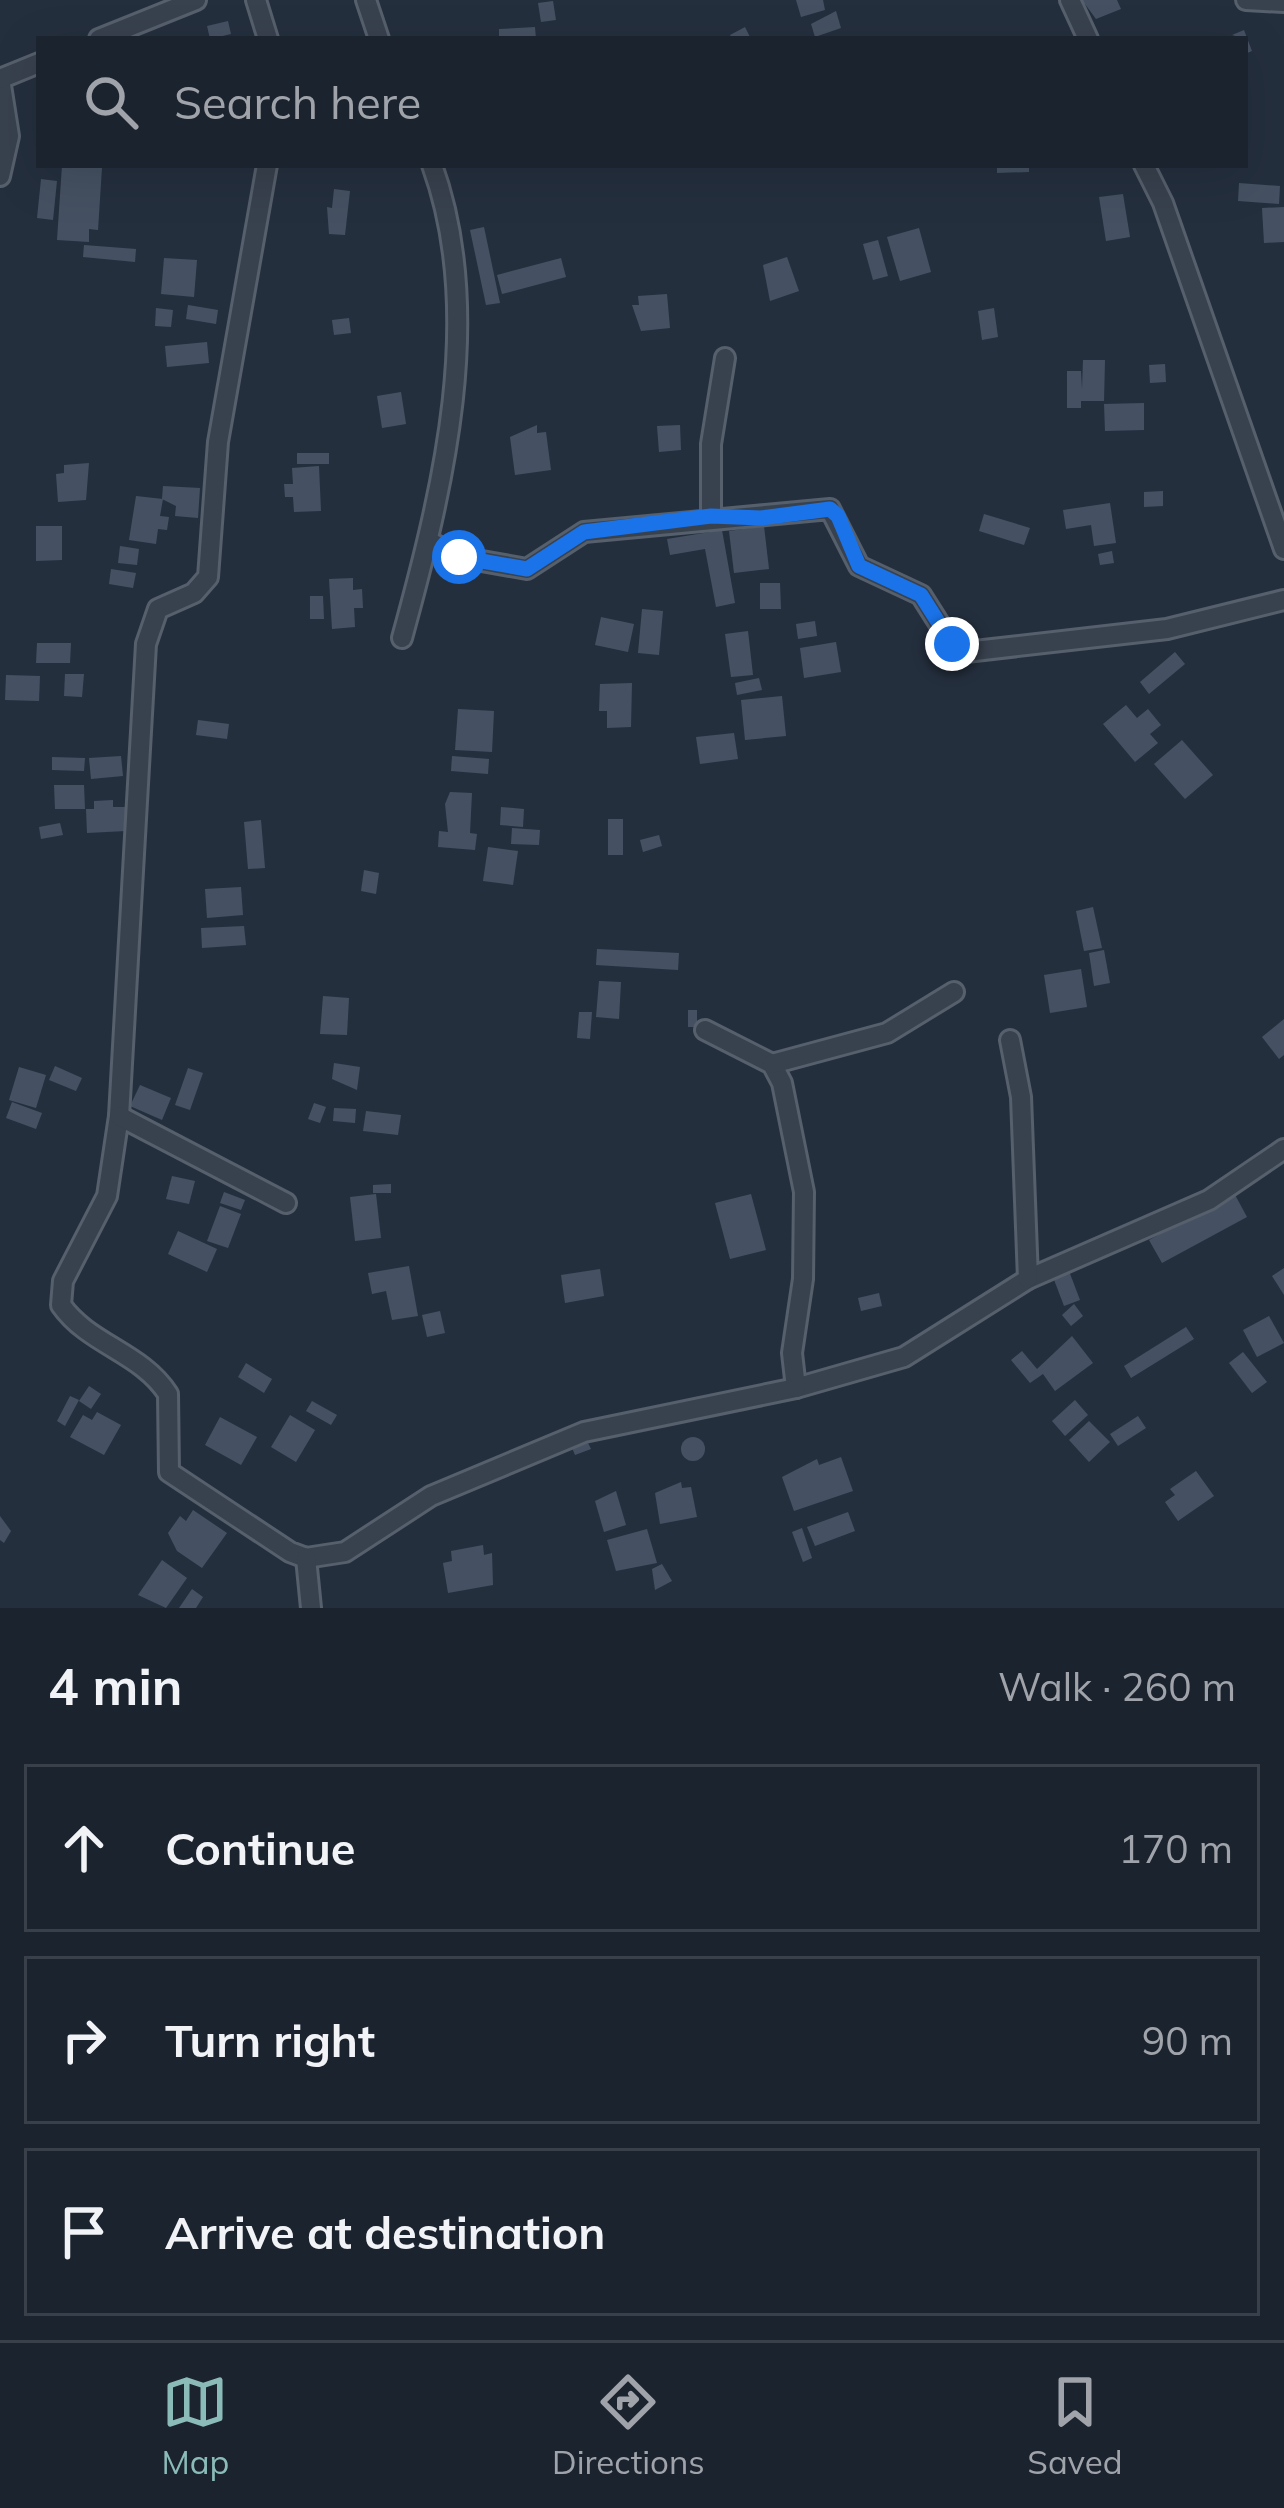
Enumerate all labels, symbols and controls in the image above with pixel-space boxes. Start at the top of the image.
search box [36,36,1248,168]
icon: search [78,69,144,135]
text: Search here [174,74,421,130]
route start [432,530,486,584]
route end [925,617,979,671]
text: 4 min [48,1654,183,1718]
text: Walk · 260 m [998,1662,1236,1711]
icon: ahead [51,1815,117,1881]
text: Continue [165,1820,355,1876]
text: 170 m [1118,1824,1233,1873]
icon: right [51,2007,117,2073]
text: Turn right [165,2012,375,2068]
text: 90 m [1142,2016,1233,2065]
icon: arrive [51,2199,117,2265]
text: Arrive at destination [165,2204,605,2260]
tab: Map [161,2369,229,2482]
tab: Directions [552,2369,705,2482]
tab: Saved [1027,2369,1123,2482]

